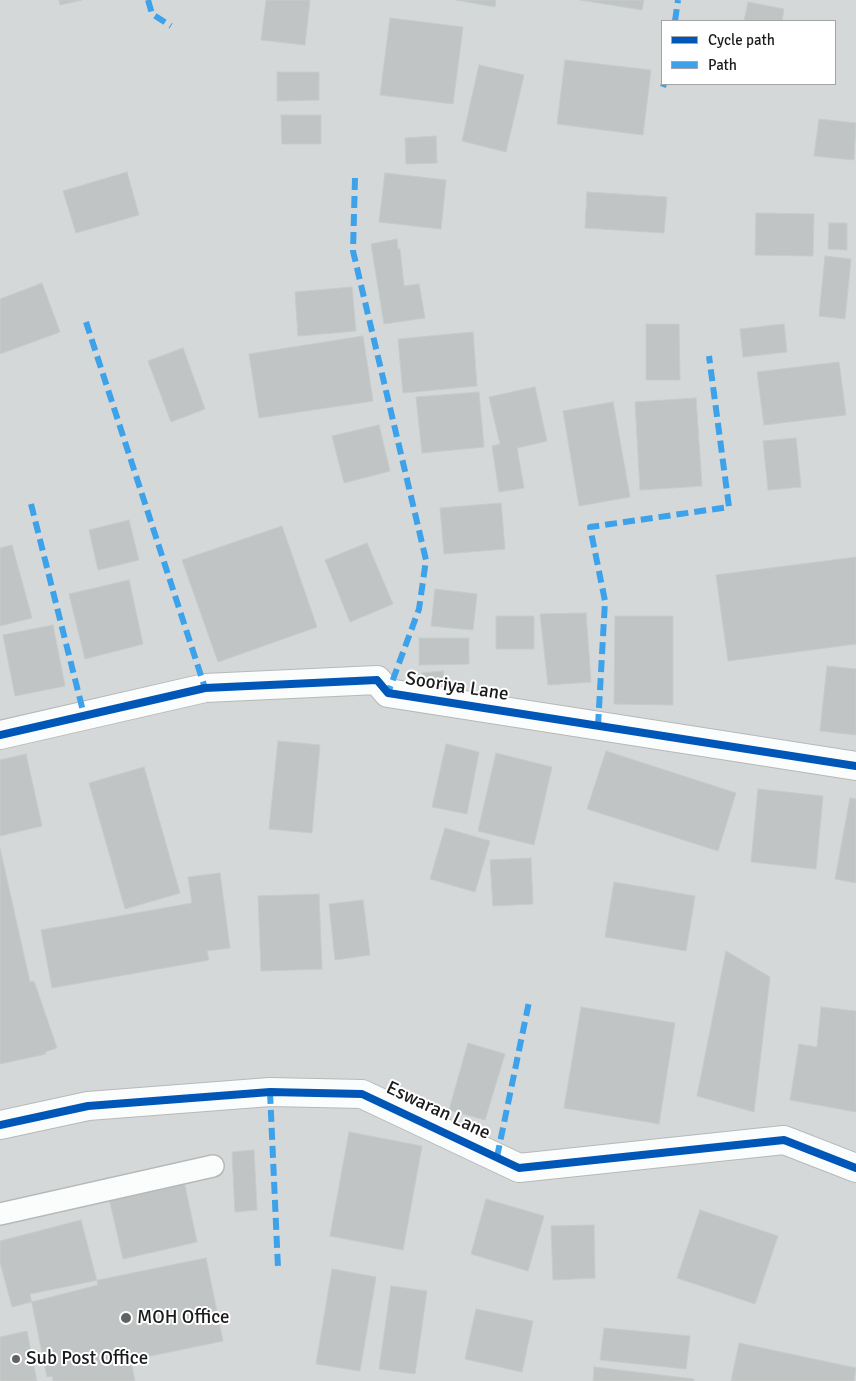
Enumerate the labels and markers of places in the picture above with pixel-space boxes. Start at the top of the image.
place label: MOH Office [137,1307,230,1329]
marker: MOH Office [119,1311,133,1325]
place label: Sub Post Office [26,1348,148,1370]
marker: Sub Post Office [10,1353,22,1365]

